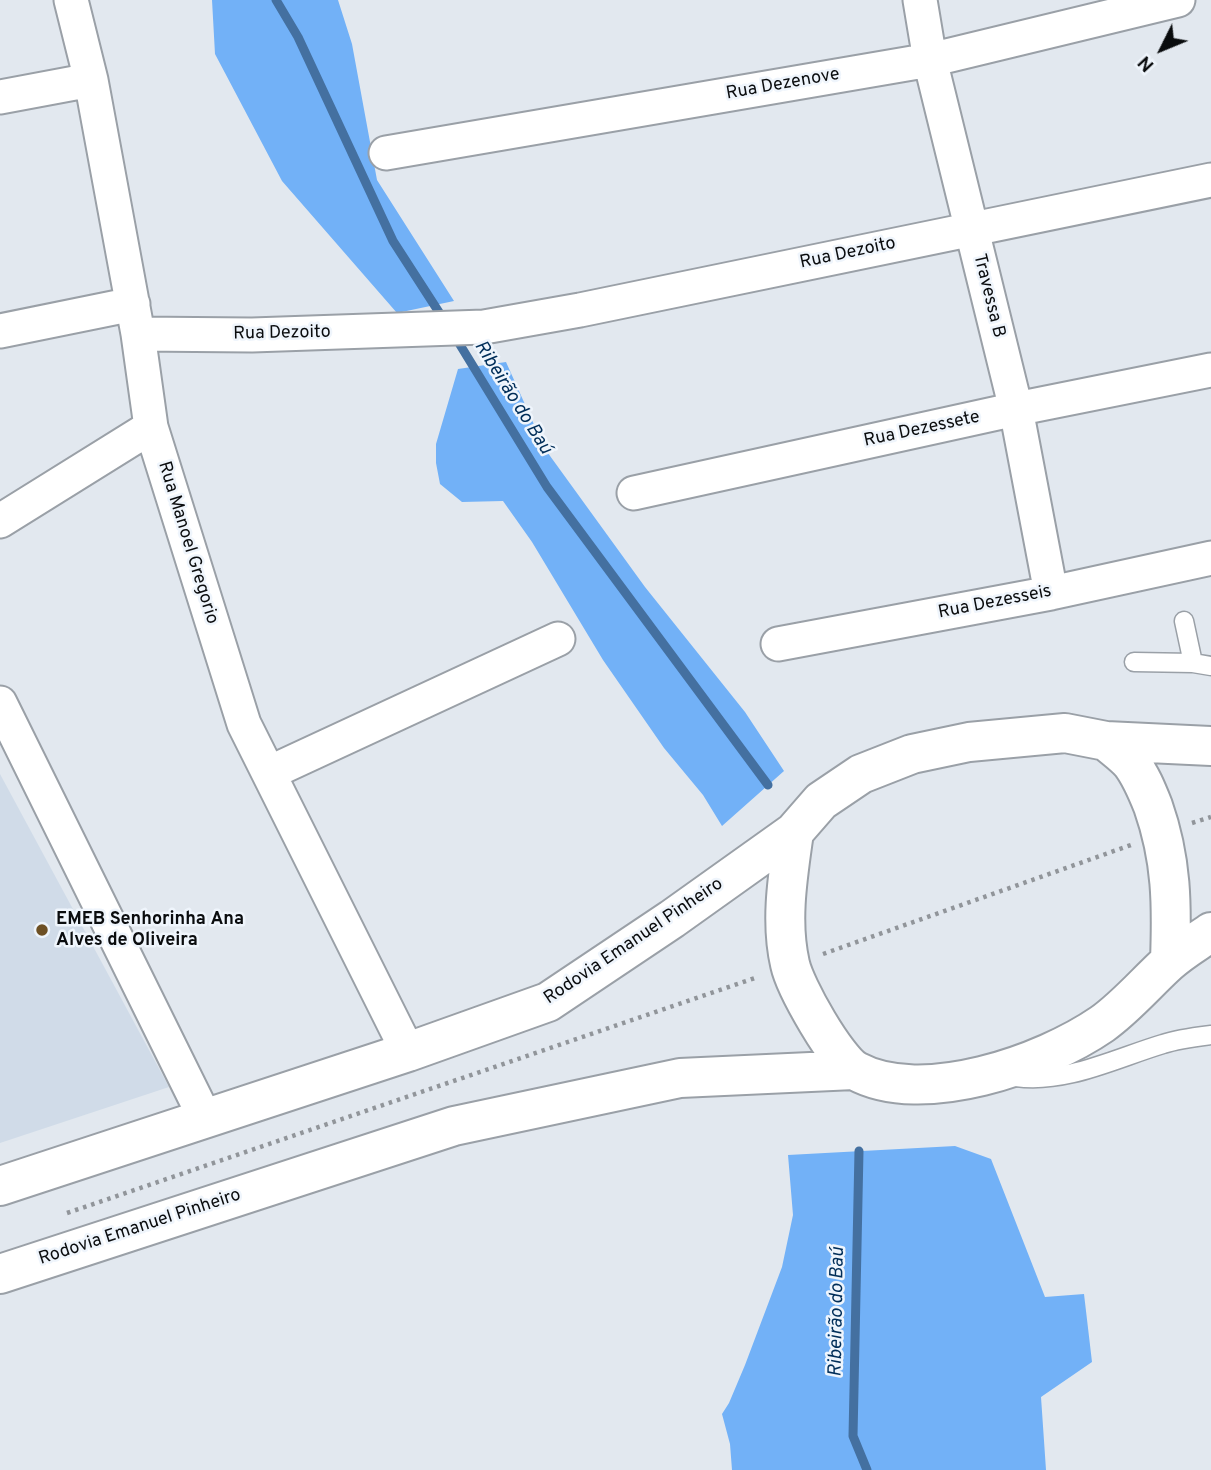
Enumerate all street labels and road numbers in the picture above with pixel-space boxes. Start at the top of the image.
street label: Rua Dezenove [724,64,842,106]
street label: Rua Dezoito [798,233,898,275]
street label: Travessa B [967,252,1009,340]
street label: Rua Dezoito [233,322,331,346]
street label: Rua Dezessete [862,407,982,453]
street label: Rua Manoel Gregorio [152,459,222,627]
street label: Rua Dezesseis [936,581,1054,625]
street label: Rodovia Emanuel Pinheiro [540,874,728,1010]
street label: Rodovia Emanuel Pinheiro [36,1185,244,1271]

